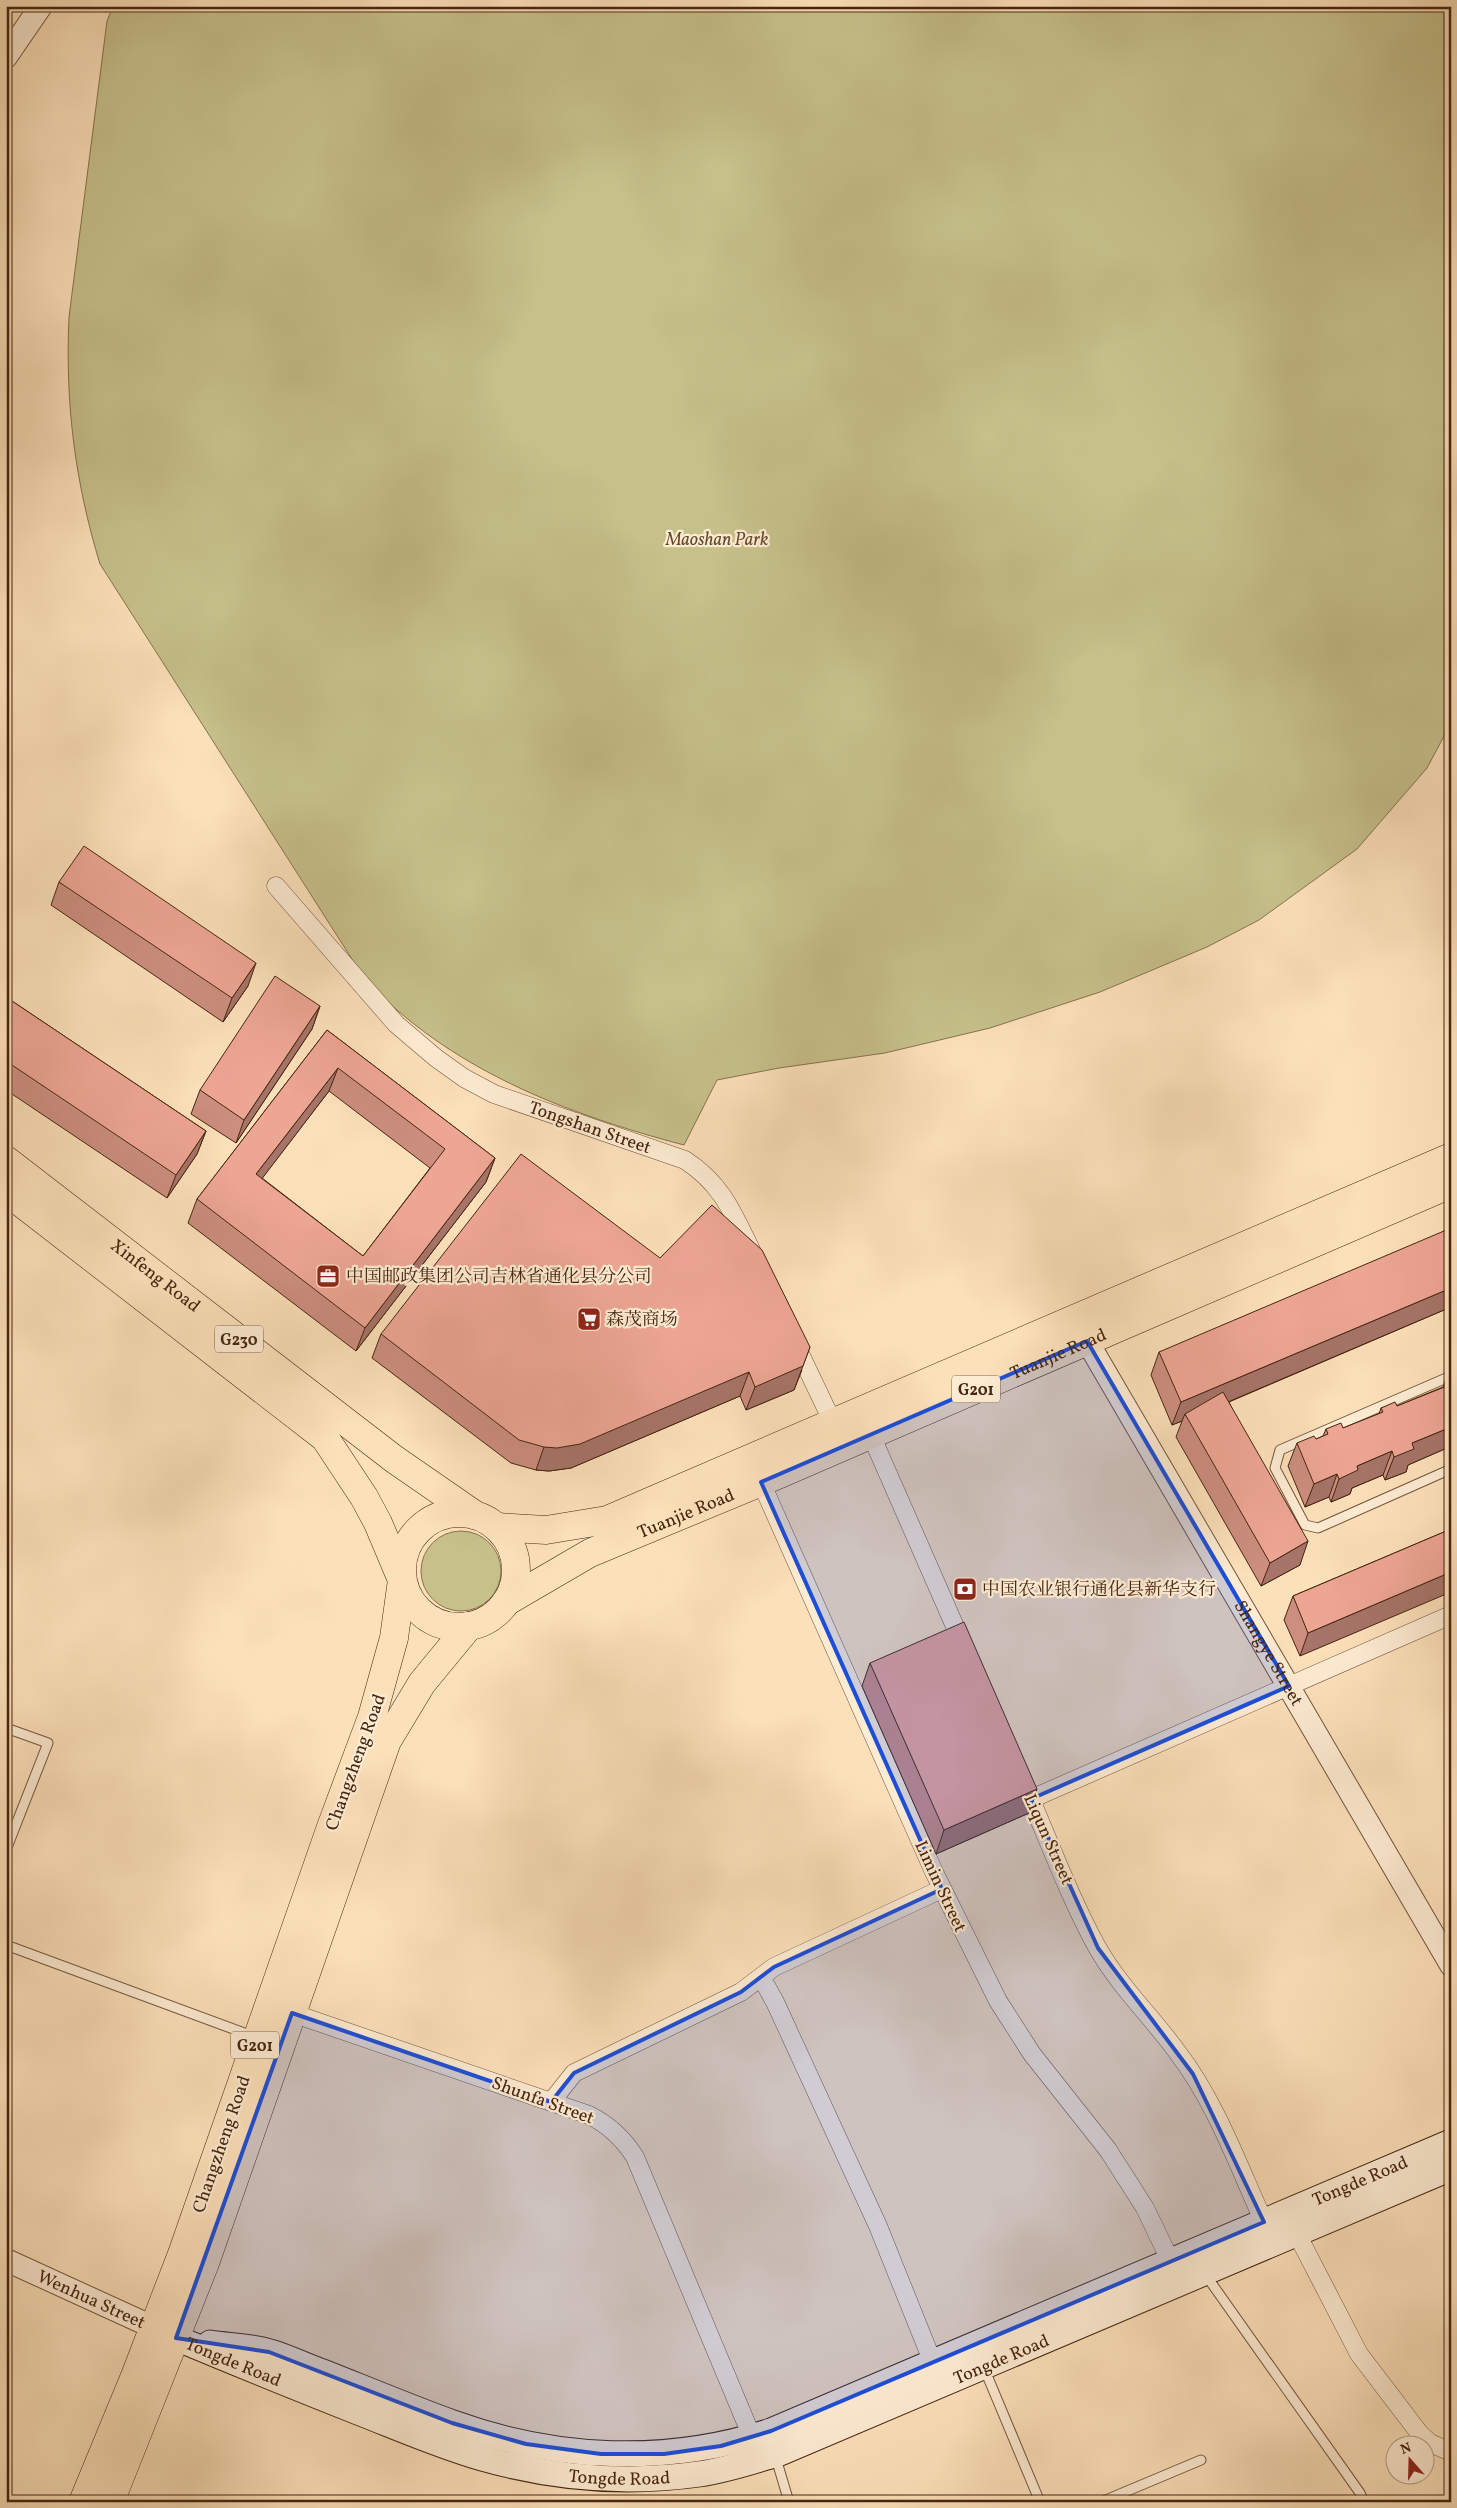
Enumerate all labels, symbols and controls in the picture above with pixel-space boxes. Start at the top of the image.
park label: Maoshan Park [665,528,768,553]
street label: Tongshan Street [525,1096,654,1161]
street label: Xinfeng Road [105,1234,205,1319]
office icon: 中国邮政集团公司吉林省通化县分公司 [315,1263,341,1289]
place label: 中国邮政集团公司吉林省通化县分公司 [346,1265,652,1290]
supermarket icon: 森茂商场 [576,1306,602,1332]
place label: 森茂商场 [606,1308,678,1333]
street label: Tuanjie Road [1007,1323,1111,1387]
road number: G230 [215,1326,263,1352]
road number: G201 [952,1376,1000,1402]
street label: Tuanjie Road [634,1483,739,1546]
bank icon: 中国农业银行通化县新华支行 [952,1576,978,1602]
place label: 中国农业银行通化县新华支行 [982,1578,1216,1603]
street label: Shangye Street [1227,1596,1308,1711]
street label: Changzheng Road [320,1691,393,1834]
street label: Liqun Street [1016,1790,1079,1889]
street label: Limin Street [908,1837,972,1936]
road number: G201 [231,2032,279,2058]
street label: Shunfa Street [488,2071,597,2132]
street label: Changzheng Road [187,2072,258,2217]
street label: Tongde Road [1309,2151,1412,2213]
street label: Wenhua Street [33,2265,149,2336]
street label: Tongde Road [950,2329,1054,2392]
street label: Tongde Road [181,2332,285,2394]
north arrow [1384,2436,1434,2486]
text: N [1398,2439,1414,2460]
street label: Tongde Road [567,2464,671,2493]

